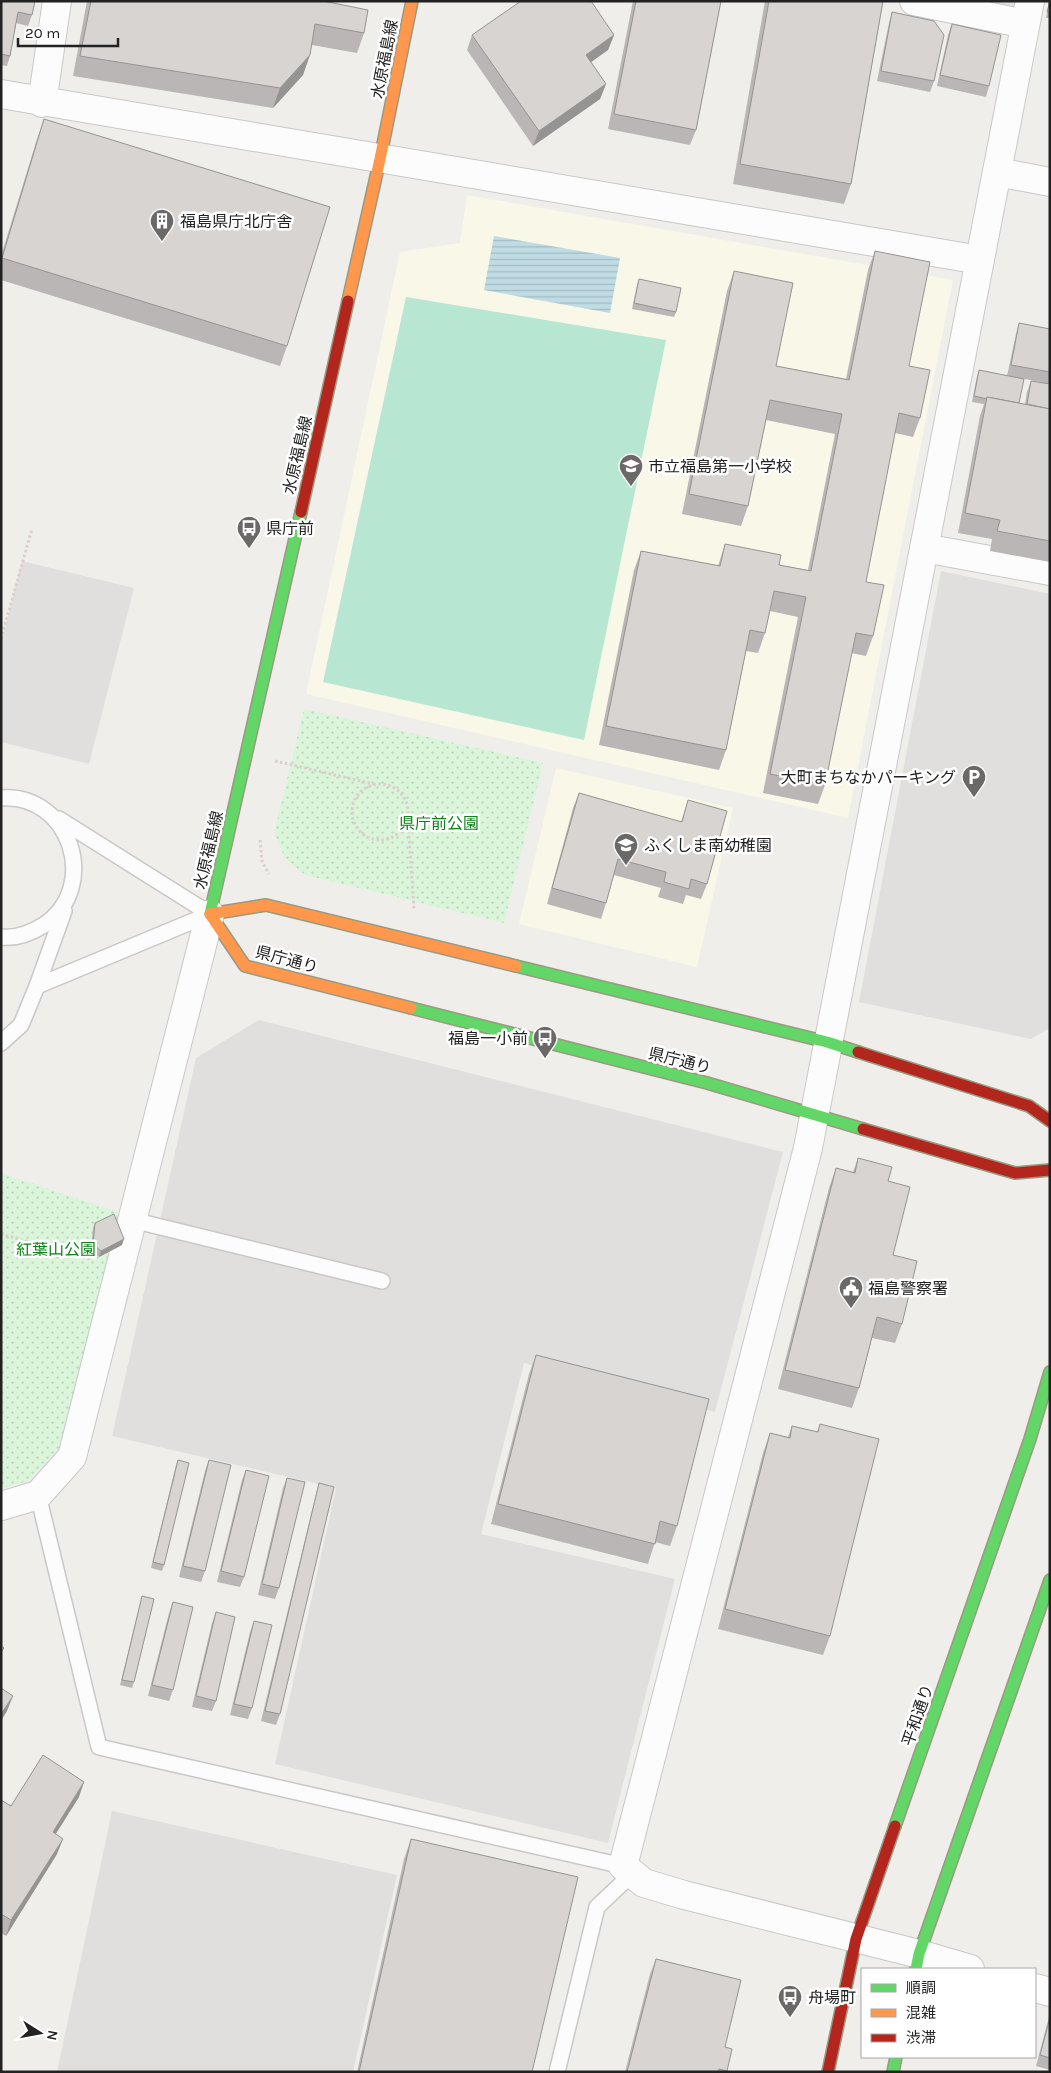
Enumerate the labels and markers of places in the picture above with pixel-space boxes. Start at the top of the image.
building icon: 福島県庁北庁舎 [149,208,175,242]
place label: 福島県庁北庁舎 [180,212,292,231]
school or university icon: 市立福島第一小学校 [618,453,644,487]
place label: 市立福島第一小学校 [648,457,792,476]
bus stop icon: 県庁前 [236,515,262,549]
place label: 県庁前 [266,519,314,538]
parking icon: 大町まちなかパーキング [961,764,987,798]
place label: 大町まちなかパーキング [780,768,956,787]
school or university icon: ふくしま南幼稚園 [613,832,639,866]
place label: ふくしま南幼稚園 [644,836,772,855]
bus stop icon: 福島一小前 [532,1025,558,1059]
place label: 福島一小前 [448,1029,528,1048]
public building icon: 福島警察署 [838,1275,864,1309]
place label: 福島警察署 [868,1279,948,1298]
bus stop icon: 舟場町 [777,1984,803,2018]
place label: 舟場町 [808,1988,856,2007]

